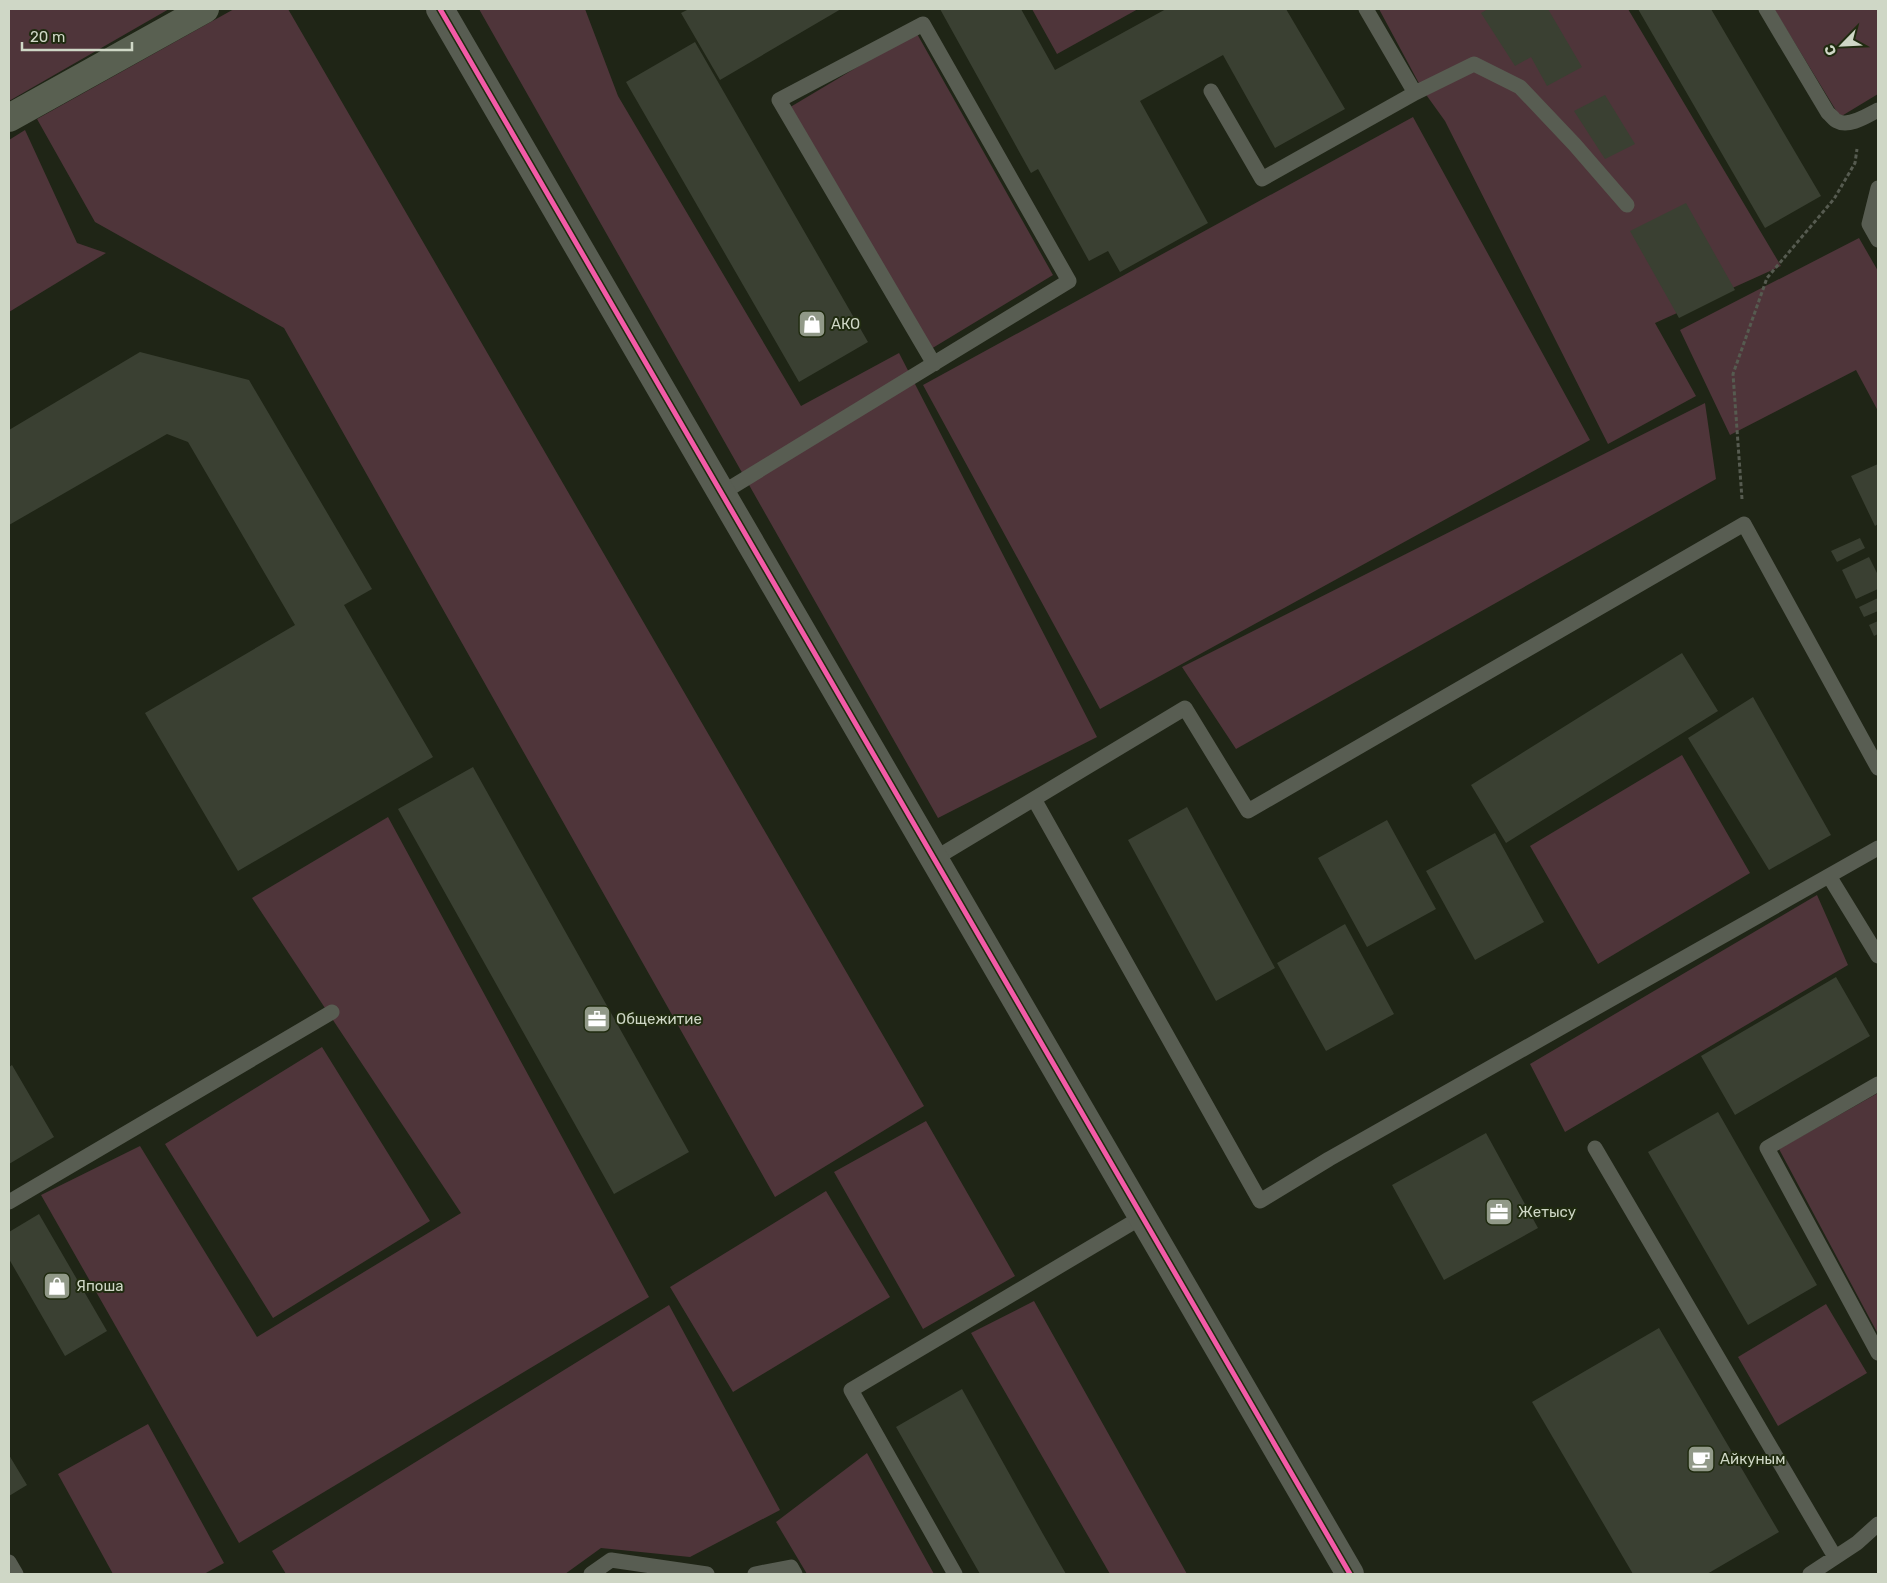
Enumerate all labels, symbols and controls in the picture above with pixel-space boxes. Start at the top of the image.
scale bar [22,20,132,52]
north arrow [1817,20,1867,70]
text: 20 m [30,28,65,46]
text: С [1821,42,1840,58]
shop icon: АКО [797,309,827,339]
place label: АКО [831,315,860,333]
office icon: Общежитие [582,1004,612,1034]
place label: Общежитие [616,1010,702,1028]
office icon: Жетысу [1484,1197,1514,1227]
place label: Жетысу [1518,1203,1576,1221]
shop icon: Япоша [42,1271,72,1301]
place label: Япоша [76,1277,123,1295]
cafe icon: Айкуным [1686,1444,1716,1474]
place label: Айкуным [1720,1450,1785,1468]

